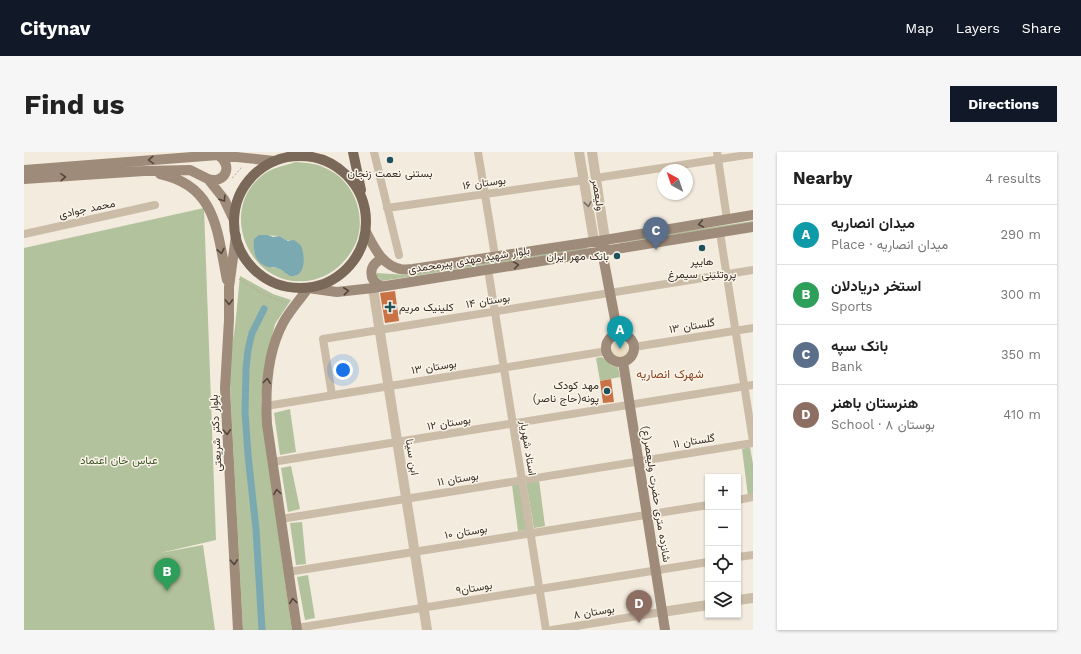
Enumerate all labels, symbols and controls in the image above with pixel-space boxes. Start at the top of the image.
text: Citynav [20,17,91,40]
text: Map [905,20,934,36]
text: Layers [956,20,1000,36]
text: Share [1022,20,1061,36]
button: Directions [950,86,1057,122]
text: Find us [24,88,124,121]
marker: بستنی نعمت زنجان [385,155,395,165]
one-way arrow [148,156,154,165]
north arrow [657,164,693,200]
place label: بستنی نعمت زنجان [347,167,433,180]
text: Nearby [793,168,852,188]
text: 4 results [985,171,1041,186]
one-way arrow [60,172,66,181]
street label: بوستان ۱۶ [461,174,507,192]
street label: ولیعصر [589,177,607,212]
one-way arrow [218,195,226,202]
street label: محمد جوادی [58,197,116,221]
one-way arrow [583,201,592,207]
text: میدان انصاریه [831,214,915,232]
pin: C [643,217,669,250]
one-way arrow [698,219,704,228]
text: A [802,227,810,242]
text: 290 m [1000,227,1041,242]
text: Place · میدان انصاریه [831,237,948,252]
marker: هایپر پروتئینی سیمرغ [697,243,707,253]
street label: بلوار شهید مهدی پیرمحمدی [407,244,531,277]
one-way arrow [216,248,224,255]
place label: بانک مهر ایران [546,250,609,263]
marker: بانک مهر ایران [612,251,622,261]
place label: هایپر پروتئینی سیمرغ [668,255,737,282]
one-way arrow [513,261,519,270]
text: استخر دریادلان [831,277,921,295]
one-way arrow [343,286,349,295]
text: B [802,287,810,302]
text: 300 m [1000,287,1041,302]
street label: بوستان ۱۴ [465,291,511,311]
one-way arrow [225,299,233,305]
text: Sports [831,299,872,314]
marker: کلینیک مریم [384,301,396,313]
place label: کلینیک مریم [399,301,454,315]
pin: A [607,316,633,349]
street label: گلستان ۱۳ [668,316,716,336]
text: بانک سپه [831,337,888,355]
text: C [802,347,810,362]
text: 350 m [1001,347,1041,362]
street label: بوستان ۱۳ [410,357,458,377]
text: Bank [831,359,862,374]
your location [333,360,353,380]
district label: شهرک انصاریه [636,367,704,382]
one-way arrow [263,378,272,384]
place label: مهد کودک پونه(حاج ناصر) [533,379,599,406]
marker: مهد کودک پونه(حاج ناصر) [602,386,612,396]
street label: بلوار دکتر شریعتی [207,394,225,472]
text: هنرستان باهنر [831,394,918,412]
text: D [801,407,811,422]
text: 410 m [1003,407,1041,422]
street label: بوستان ۱۲ [426,413,472,433]
text: School · بوستان ۸ [831,417,935,432]
street label: استاد شهریار [517,418,539,477]
street label: شانزده متری حضرت ولیعصر(ع) [638,425,673,564]
one-way arrow [223,429,232,435]
street label: گلستان ۱۱ [672,431,716,451]
street label: ابن سینا [403,438,421,476]
park label: عباس خان اعتماد [80,454,158,467]
street label: بوستان ۱۱ [437,469,479,489]
map controls [705,474,741,618]
button: + [705,474,741,510]
one-way arrow [273,489,282,495]
button: − [705,510,741,546]
street label: بوستان ۱۰ [444,522,488,542]
button: locate [705,546,741,582]
pin: B [154,558,180,591]
one-way arrow [230,559,239,565]
street label: بوستان۹ [455,579,493,597]
button: layers [705,582,741,618]
pin: D [626,590,652,623]
one-way arrow [289,598,298,604]
street label: بوستان ۸ [572,602,616,622]

